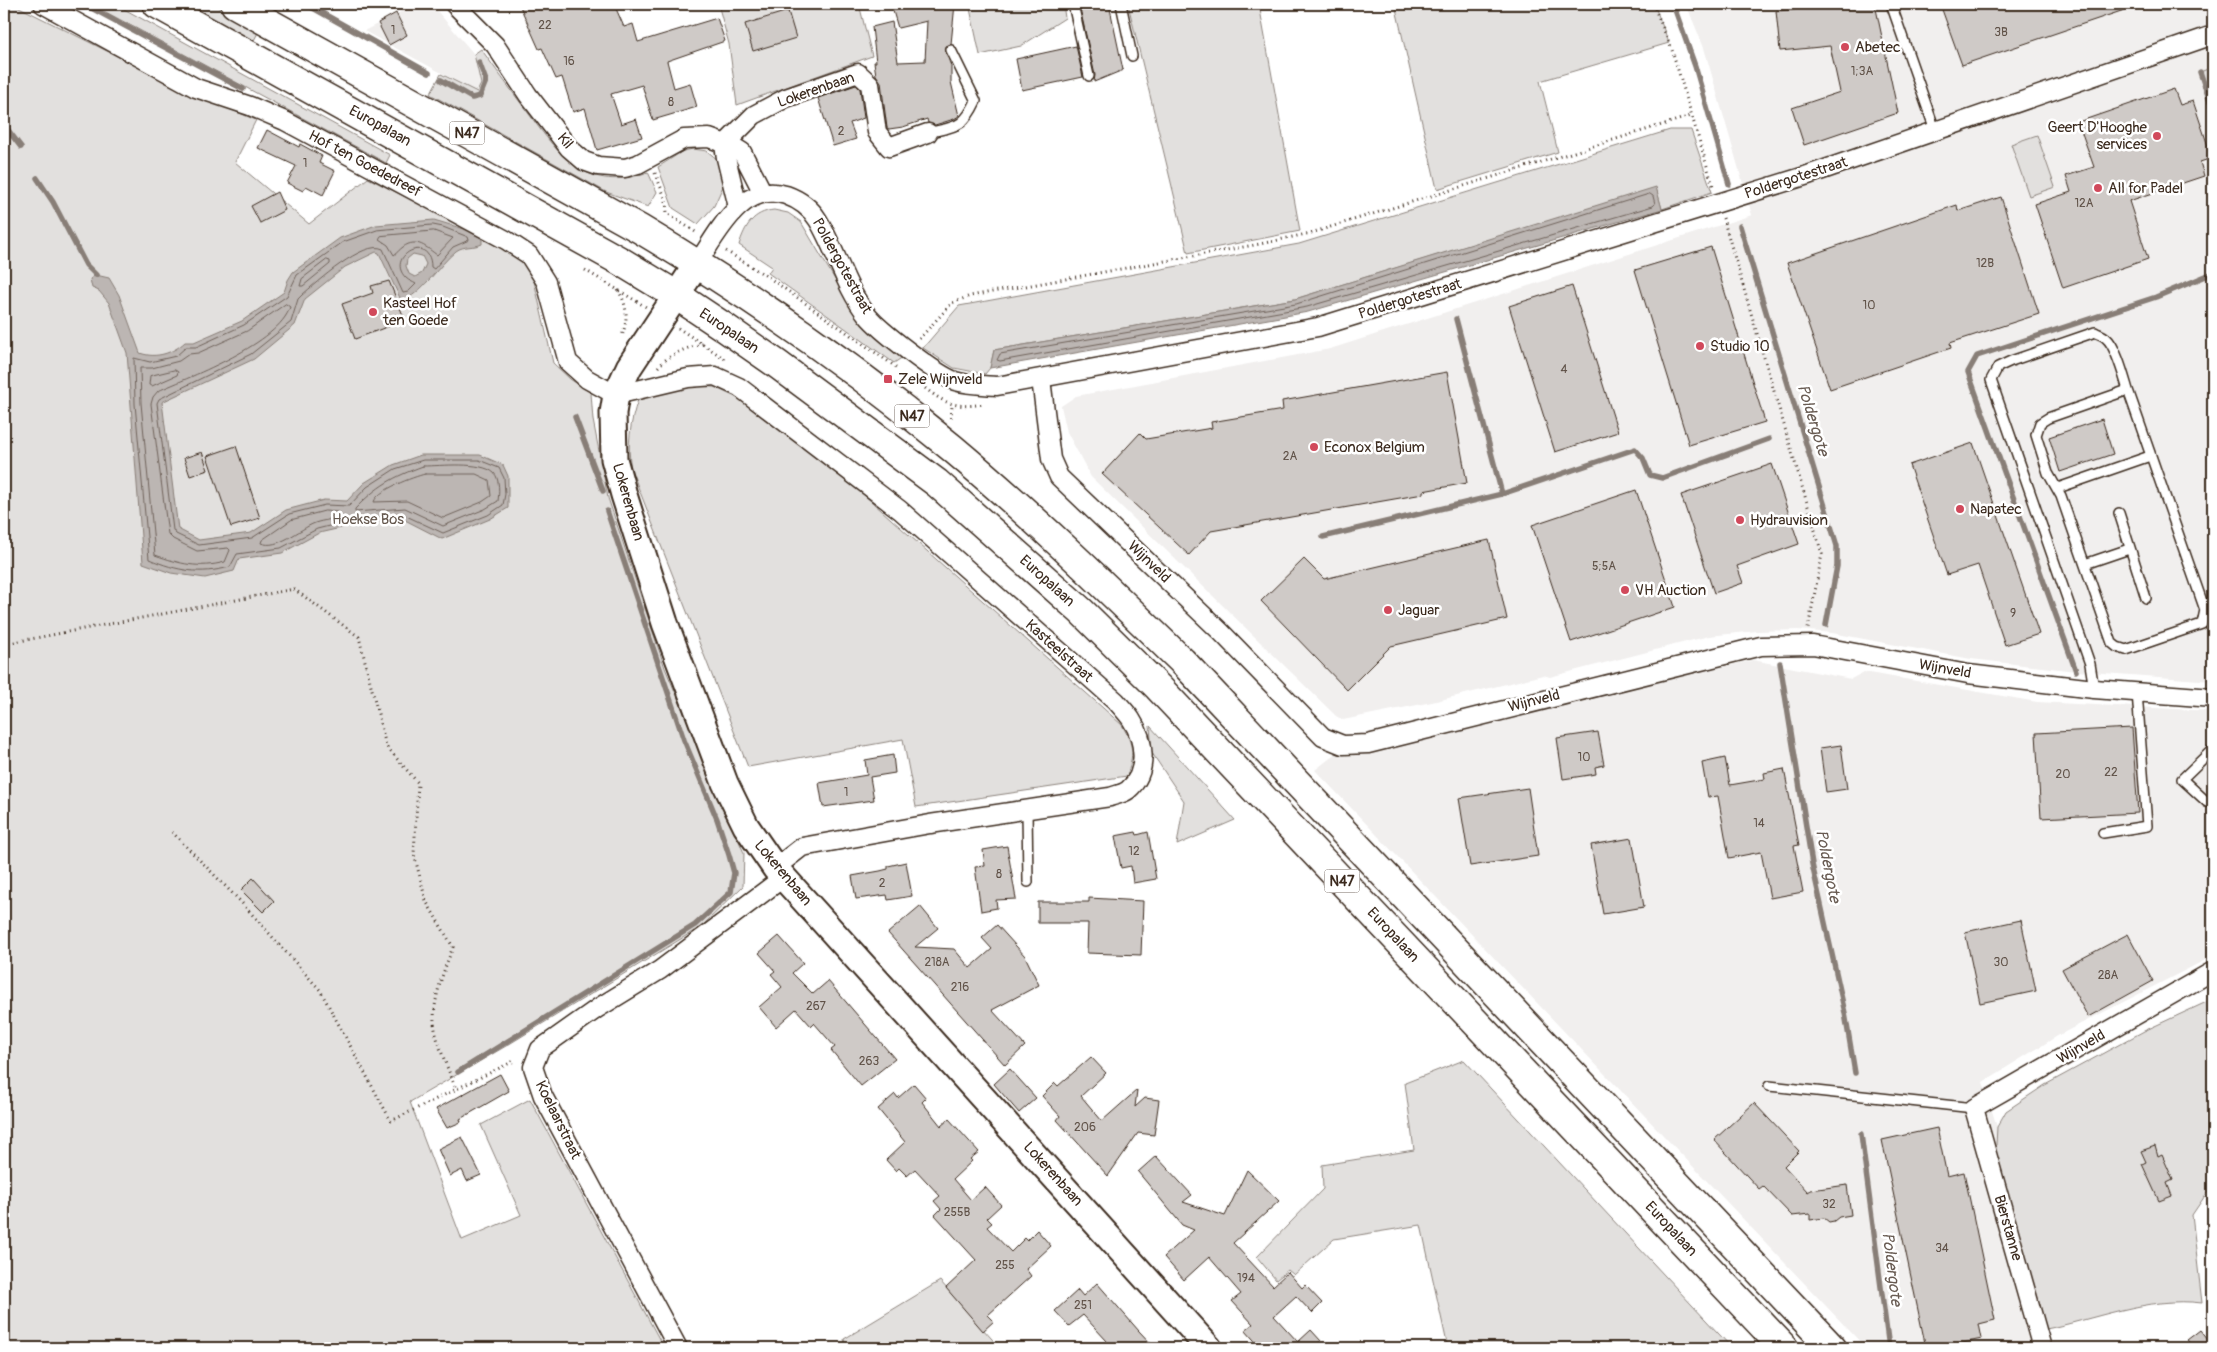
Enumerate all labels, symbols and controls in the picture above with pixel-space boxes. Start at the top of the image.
house number: 22 [538,18,552,33]
house number: 1 [391,23,395,38]
house number: 3B [1994,25,2008,40]
place label: Abetec [1855,38,1901,57]
marker: Abetec [1839,41,1851,53]
house number: 16 [563,54,575,69]
house number: 1;3A [1851,64,1873,79]
street label: Lokerenbaan [775,68,857,112]
house number: 8 [668,95,674,110]
street label: Europalaan [346,101,414,151]
place label: Geert D'Hooghe services [2048,118,2148,154]
road number: N47 [450,122,484,144]
house number: 2 [838,124,845,139]
street label: Hof ten Goededreef [305,126,425,202]
street label: Kil [553,129,577,153]
marker: Geert D'Hooghe services [2151,130,2163,142]
street label: Poldergotestraat [1742,152,1851,204]
house number: 1 [303,156,307,171]
place label: All for Padel [2108,179,2183,198]
marker: All for Padel [2092,182,2104,194]
house number: 12A [2074,196,2094,211]
street label: Poldergotestraat [808,215,877,318]
house number: 12B [1976,256,1994,271]
street label: Poldergotestraat [1356,274,1465,324]
place label: Kasteel Hof ten Goede [382,294,457,330]
house number: 10 [1863,298,1875,313]
street label: Europalaan [695,304,763,358]
marker: Kasteel Hof ten Goede [367,306,379,318]
place label: Studio 10 [1710,337,1770,356]
marker: Studio 10 [1694,340,1706,352]
house number: 4 [1561,362,1568,377]
place label: Zele Wijnveld [898,370,983,389]
marker: Zele Wijnveld [882,373,894,385]
water label: Poldergote [1793,382,1834,460]
road number: N47 [894,404,930,428]
place label: Econox Belgium [1324,438,1425,457]
marker: Econox Belgium [1308,441,1320,453]
house number: 2A [1283,449,1297,464]
street label: Lokerenbaan [608,461,648,543]
place label: Napatec [1970,500,2022,519]
marker: Napatec [1954,503,1966,515]
park label: Hoekse Bos [332,510,404,529]
place label: Hydrauvision [1750,511,1828,530]
marker: Hydrauvision [1734,514,1746,526]
street label: Wijnveld [1123,537,1175,587]
street label: Europalaan [1015,551,1079,611]
house number: 5;5A [1592,559,1616,574]
place label: VH Auction [1635,581,1706,600]
marker: VH Auction [1619,584,1631,596]
place label: Jaguar [1398,601,1440,620]
marker: Jaguar [1382,604,1394,616]
house number: 9 [2010,606,2016,621]
street label: Kasteelstraat [1021,616,1098,687]
street label: Wijnveld [1917,655,1973,683]
street label: Wijnveld [1506,685,1562,717]
house number: 10 [1578,750,1590,765]
house number: 22 [2104,765,2118,780]
house number: 20 [2056,767,2070,782]
house number: 1 [844,785,848,800]
house number: 14 [1753,816,1765,831]
water label: Poldergote [1811,828,1845,906]
street label: Lokerenbaan [750,836,816,910]
house number: 12 [1128,844,1140,859]
house number: 8 [996,867,1002,882]
road number: N47 [1324,869,1360,892]
house number: 2 [879,876,886,891]
street label: Europalaan [1363,904,1423,966]
house number: 218A [924,955,950,970]
house number: 30 [1994,955,2008,970]
house number: 28A [2098,968,2118,983]
house number: 216 [951,980,969,995]
house number: 267 [806,999,827,1014]
street label: Wijnveld [2053,1026,2109,1068]
house number: 263 [859,1054,879,1069]
street label: Koelaarstraat [531,1078,586,1163]
house number: 206 [1074,1120,1096,1135]
street label: Lokerenbaan [1019,1138,1087,1210]
street label: Bierstanne [1990,1193,2027,1264]
house number: 32 [1822,1197,1836,1212]
street label: Europalaan [1641,1198,1701,1260]
house number: 255B [944,1205,970,1220]
water label: Poldergote [1878,1231,1907,1309]
house number: 34 [1935,1241,1949,1256]
house number: 255 [995,1258,1015,1273]
house number: 194 [1237,1271,1255,1286]
house number: 251 [1074,1298,1092,1313]

